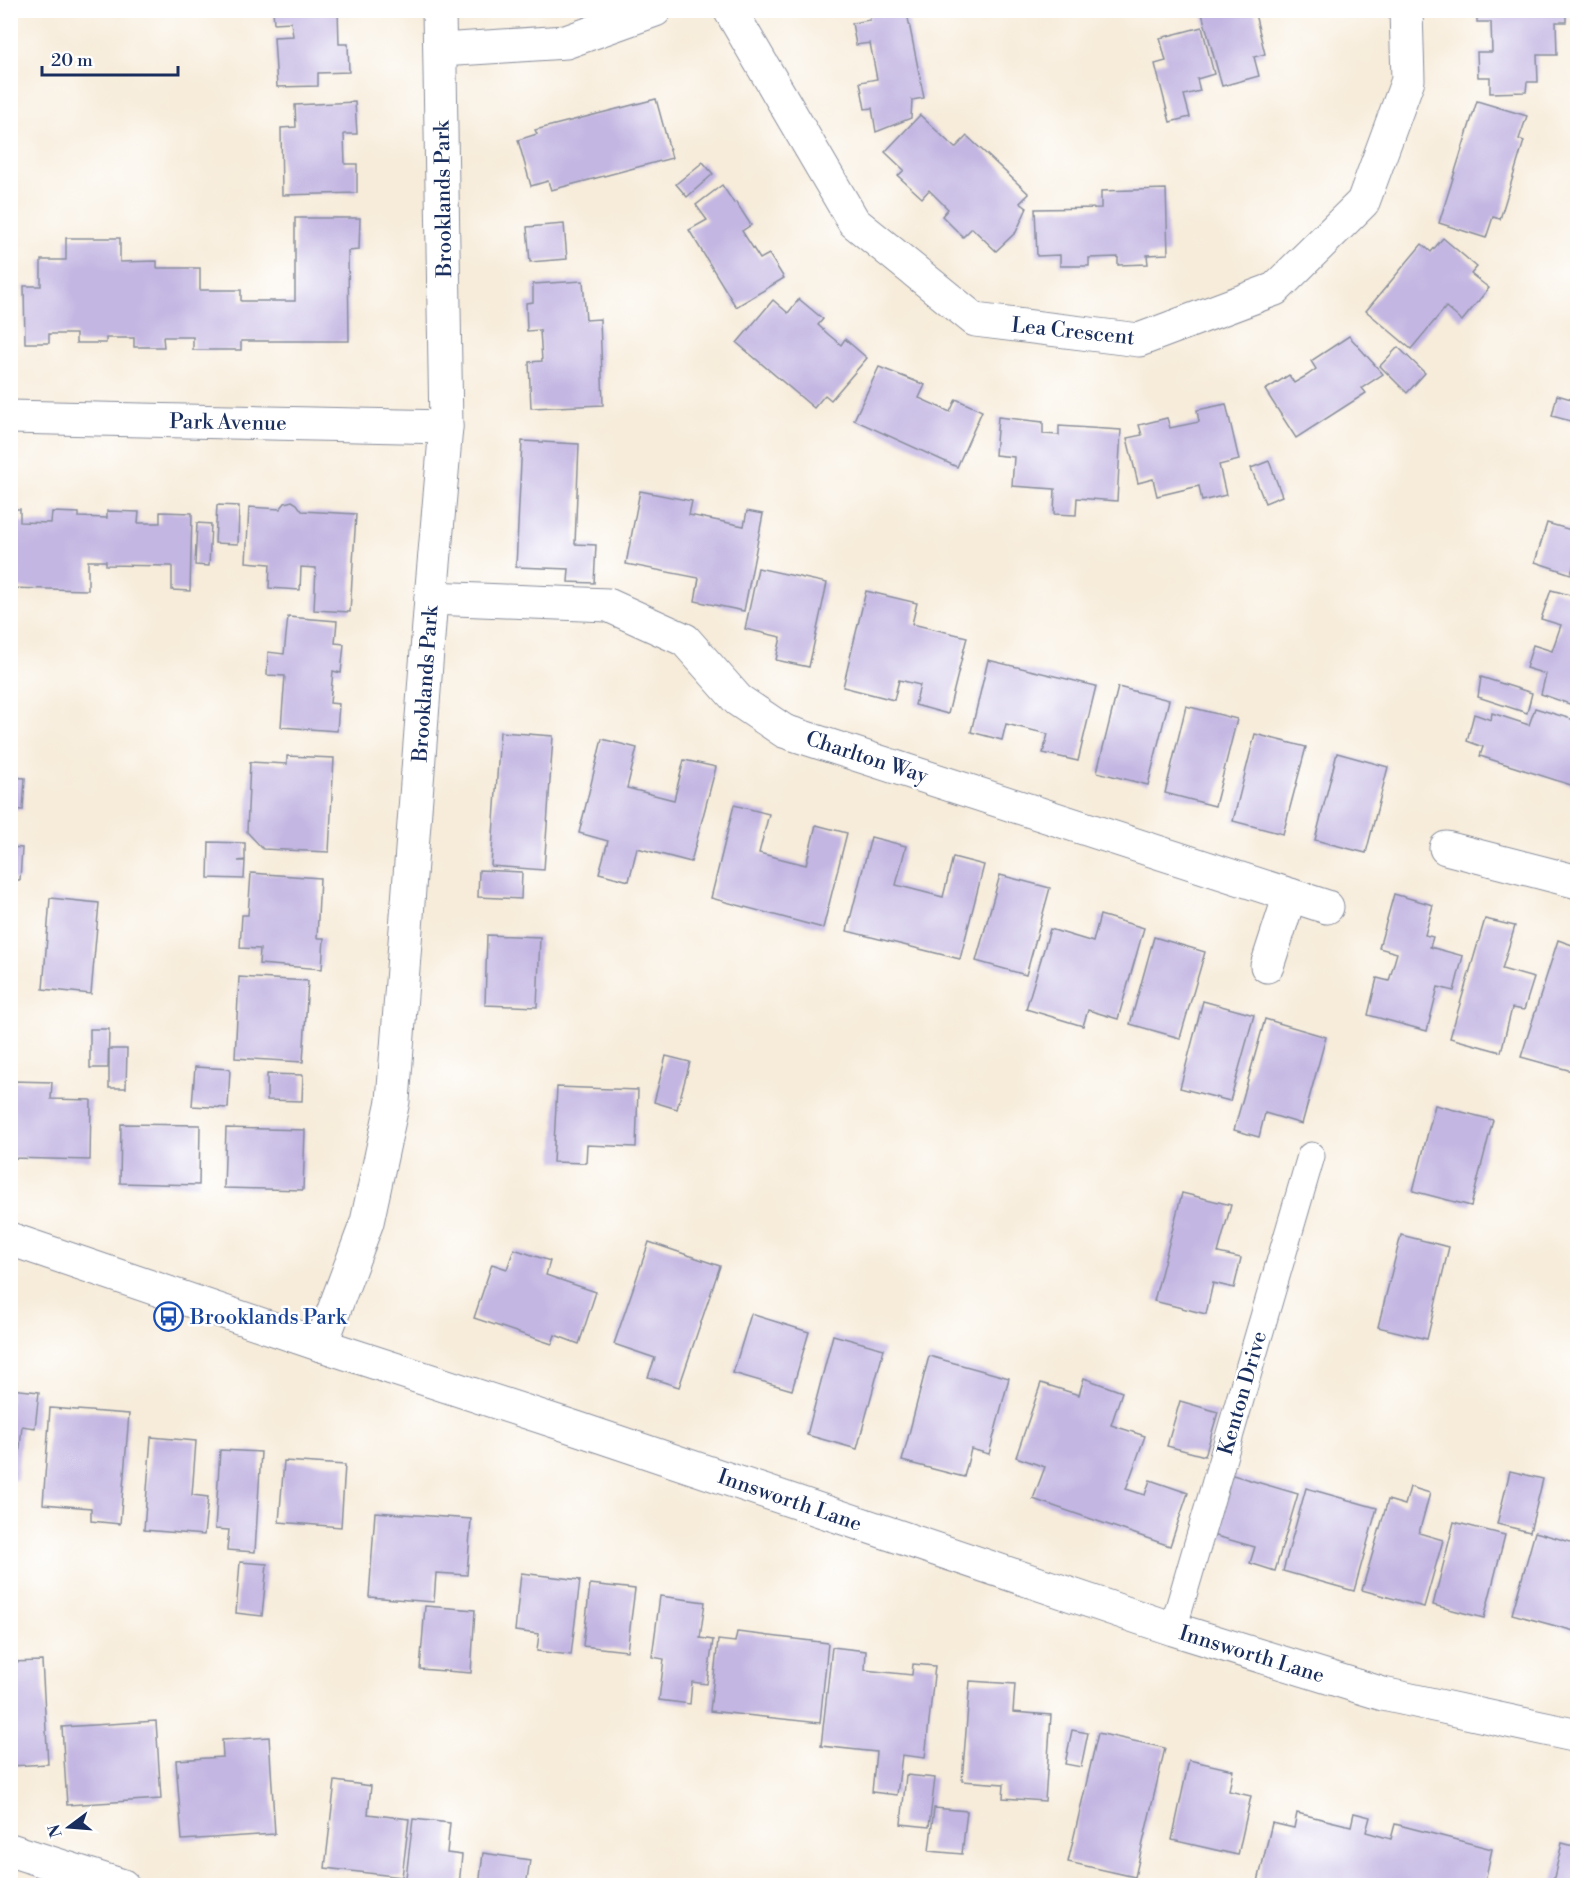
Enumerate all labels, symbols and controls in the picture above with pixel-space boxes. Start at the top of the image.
scale bar [42,39,178,77]
text: 20 m [51,49,93,72]
street label: Brooklands Park [430,119,458,279]
street label: Lea Crescent [1010,313,1136,351]
street label: Park Avenue [169,409,287,437]
street label: Brooklands Park [407,604,445,764]
street label: Charlton Way [802,726,932,790]
bus stop icon: Brooklands Park [153,1301,185,1333]
place label: Brooklands Park [189,1305,348,1331]
street label: Kenton Drive [1213,1328,1273,1458]
street label: Innsworth Lane [714,1464,865,1538]
street label: Innsworth Lane [1176,1621,1327,1689]
north arrow [39,1797,99,1857]
text: N [44,1822,67,1840]

